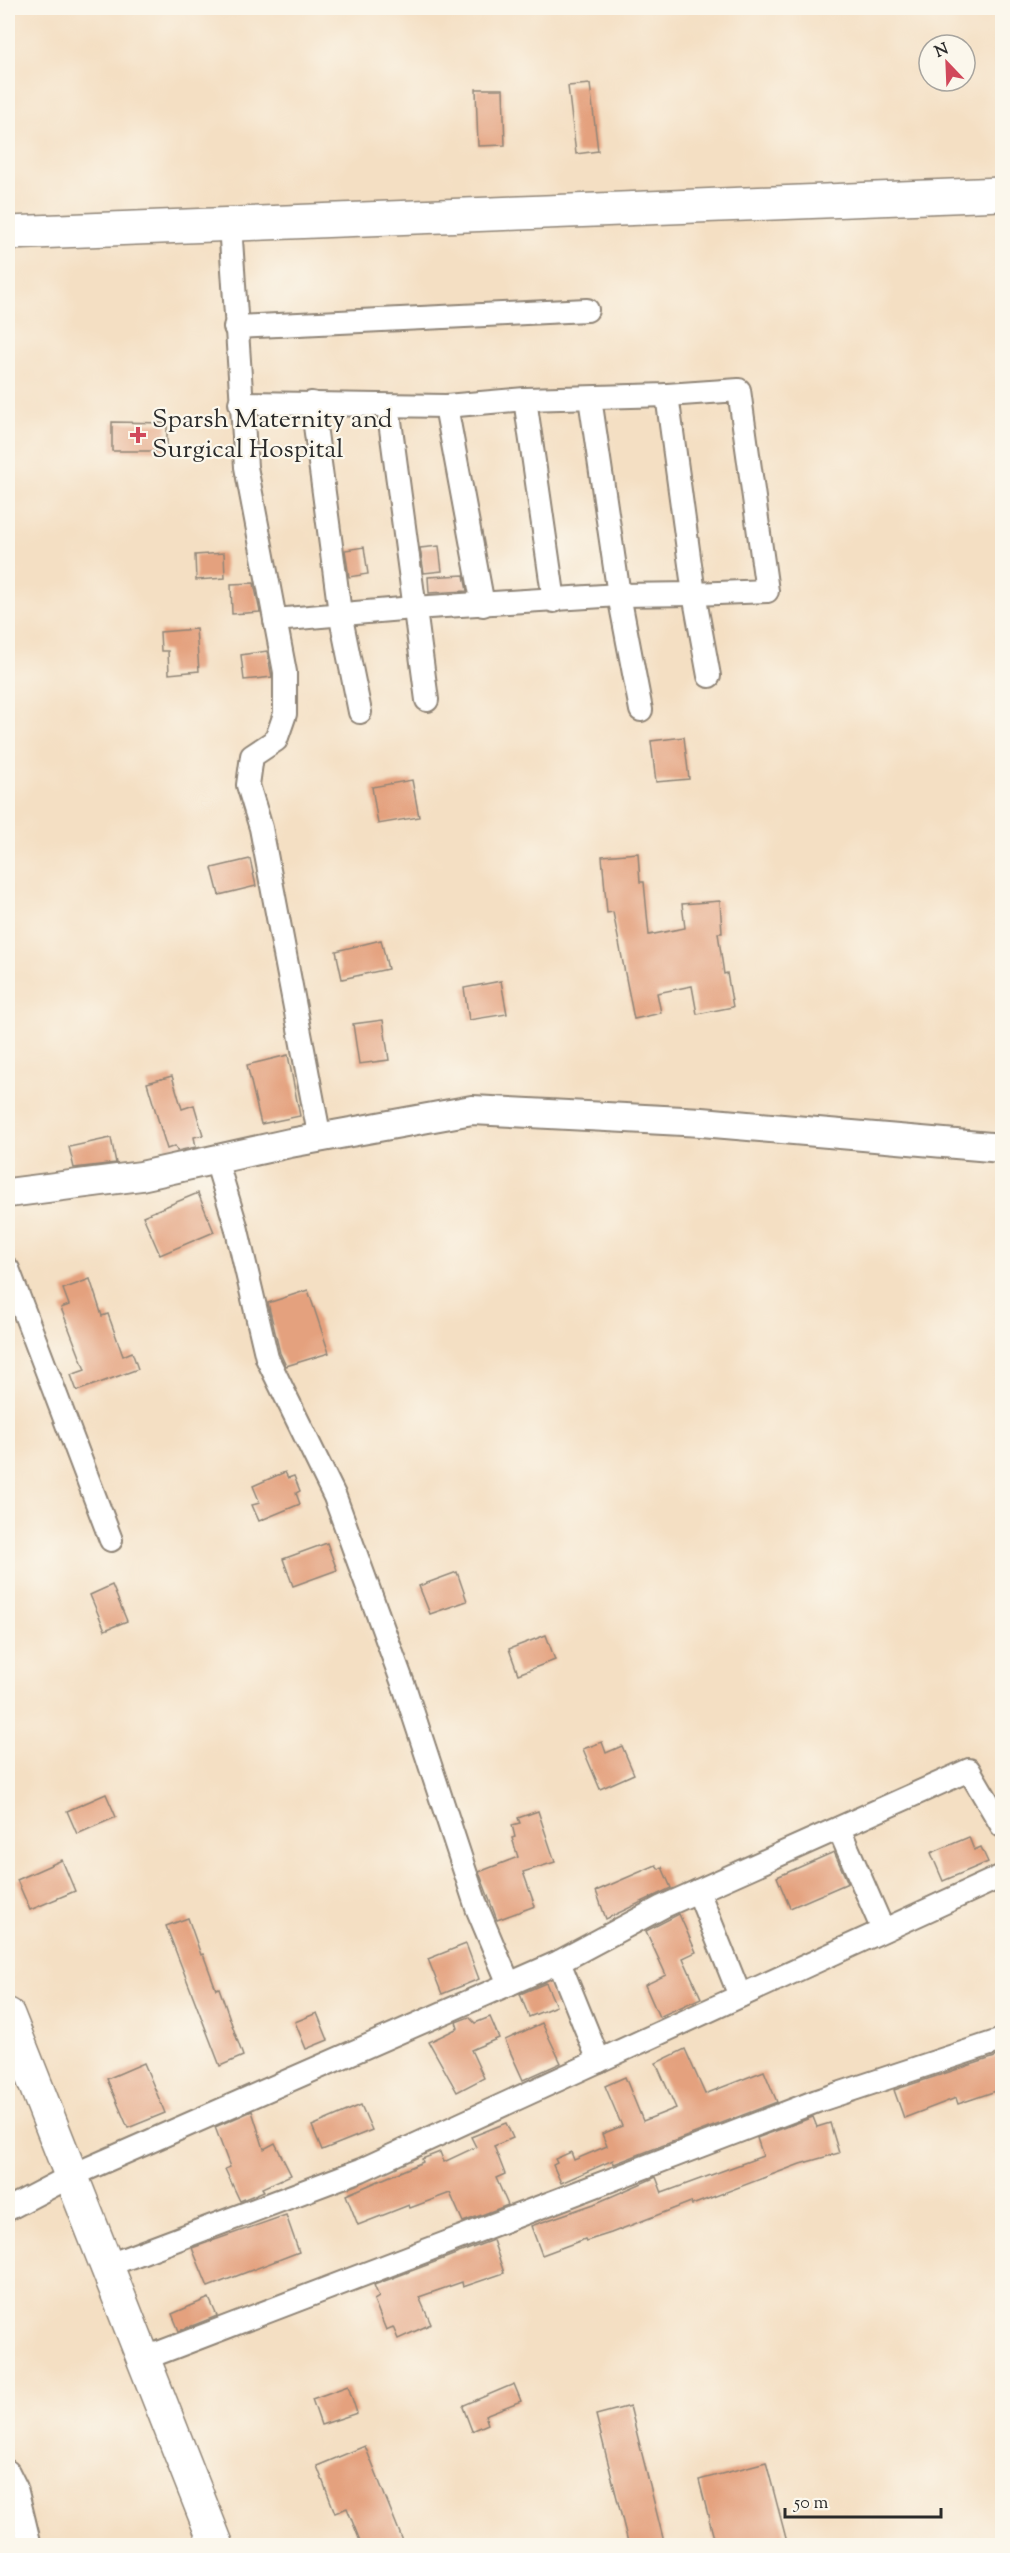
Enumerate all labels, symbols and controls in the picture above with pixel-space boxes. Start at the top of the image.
north arrow [917,33,977,93]
text: N [932,38,953,65]
place label: Sparsh Maternity and Surgical Hospital [152,402,393,469]
marker: Sparsh Maternity and Surgical Hospital [129,426,147,444]
scale bar [785,2481,941,2519]
text: 50 m [793,2491,829,2517]

